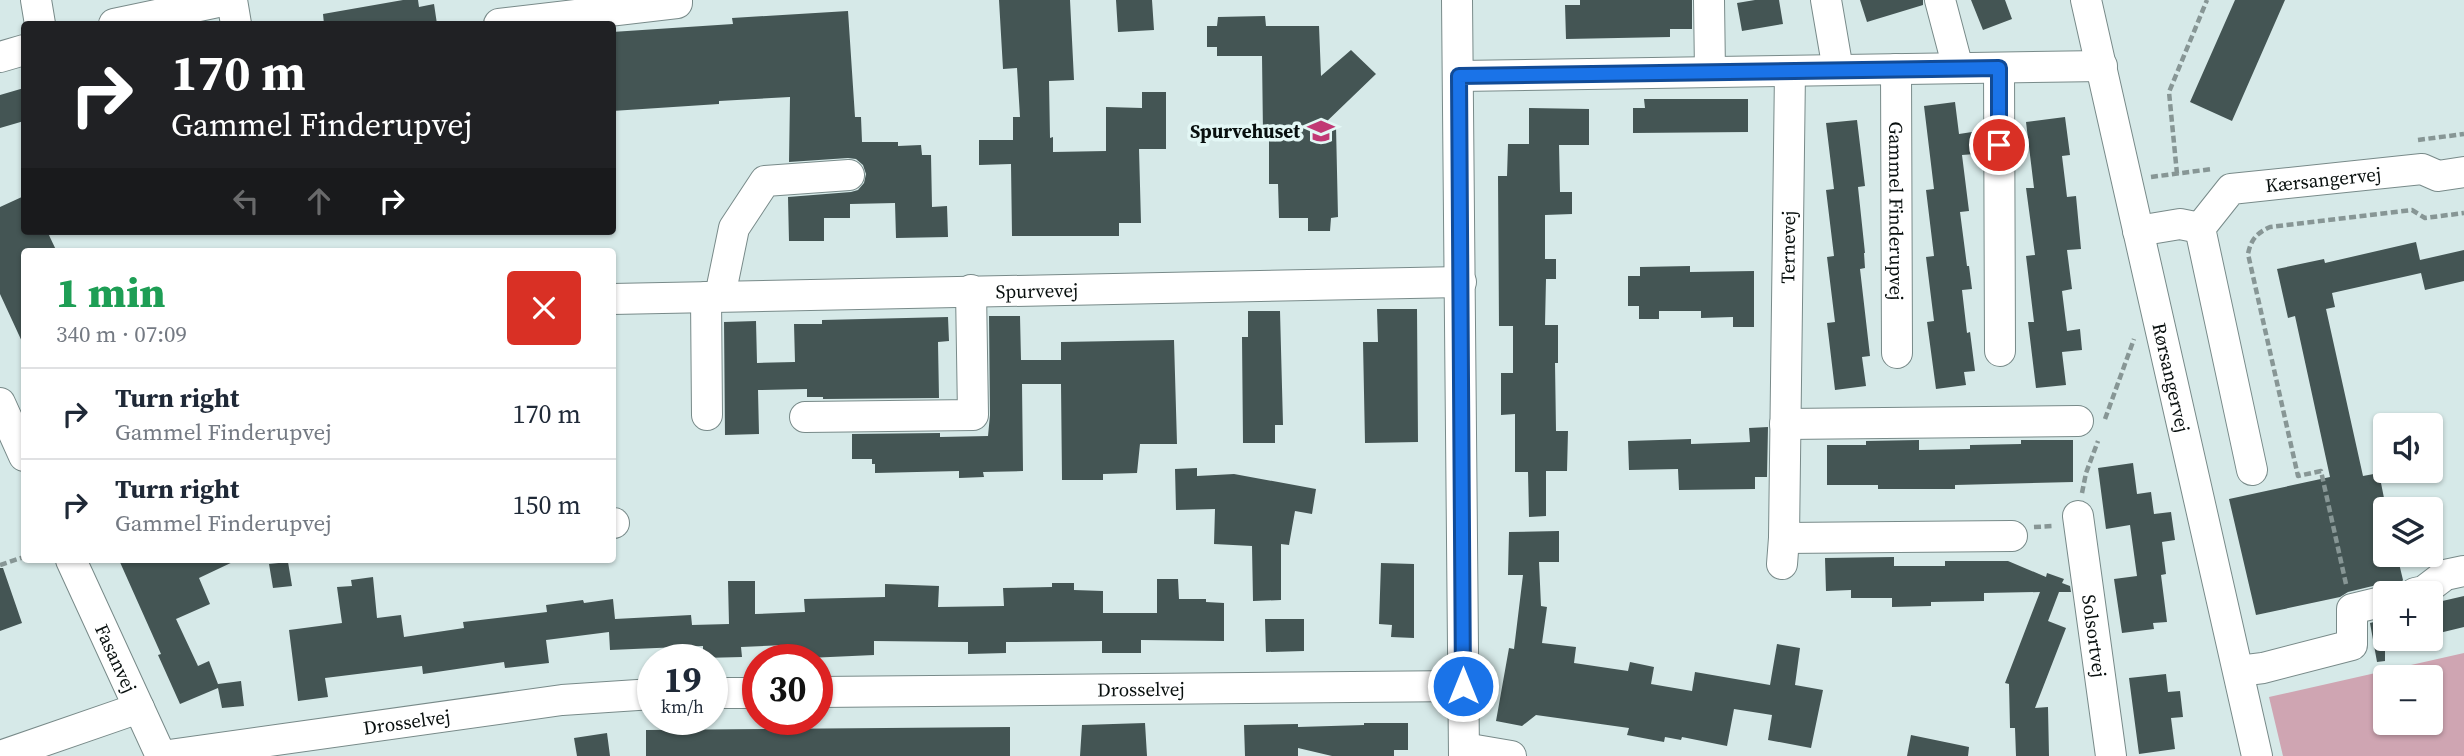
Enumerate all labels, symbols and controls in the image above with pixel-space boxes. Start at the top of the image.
text: 170 m [171,39,306,106]
icon: right [56,49,147,140]
text: Gammel Finderupvej [171,103,472,147]
pin [1969,115,2029,175]
school or university icon: Spurvehuset [1306,116,1336,146]
place label: Spurvehuset [1190,118,1300,144]
street label: Gammel Finderupvej [1883,121,1910,301]
icon: arrive [1980,126,2018,164]
street label: Kærsangervej [2264,160,2382,198]
icon: left [227,182,265,220]
icon: ahead [300,182,338,220]
icon: right [373,182,411,220]
street label: Ternevej [1774,210,1801,284]
text: 1 min [56,263,166,321]
button: close [507,271,581,345]
street label: Spurvevej [995,277,1079,304]
text: 340 m · 07:09 [56,318,187,350]
street label: Rørsangervej [2146,320,2196,435]
text: Turn right [115,380,239,416]
icon: right [56,395,94,433]
text: 170 m [513,396,581,432]
map controls [2373,413,2443,735]
button: sound [2373,413,2443,483]
text: Gammel Finderupvej [115,416,332,448]
text: Turn right [115,471,239,507]
icon: right [56,486,94,524]
text: 150 m [513,487,581,523]
button: layers [2373,497,2443,567]
text: Gammel Finderupvej [115,507,332,539]
button: + [2373,581,2443,651]
street label: Solsortvej [2076,593,2113,679]
street label: Fasanvej [89,620,143,697]
speed limit sign: 30 [742,644,833,735]
position arrow [1426,649,1500,723]
text: 19 [664,656,701,704]
button: − [2373,665,2443,735]
street label: Drosselvej [1097,676,1185,702]
text: km/h [661,694,704,719]
street label: Drosselvej [361,703,452,741]

